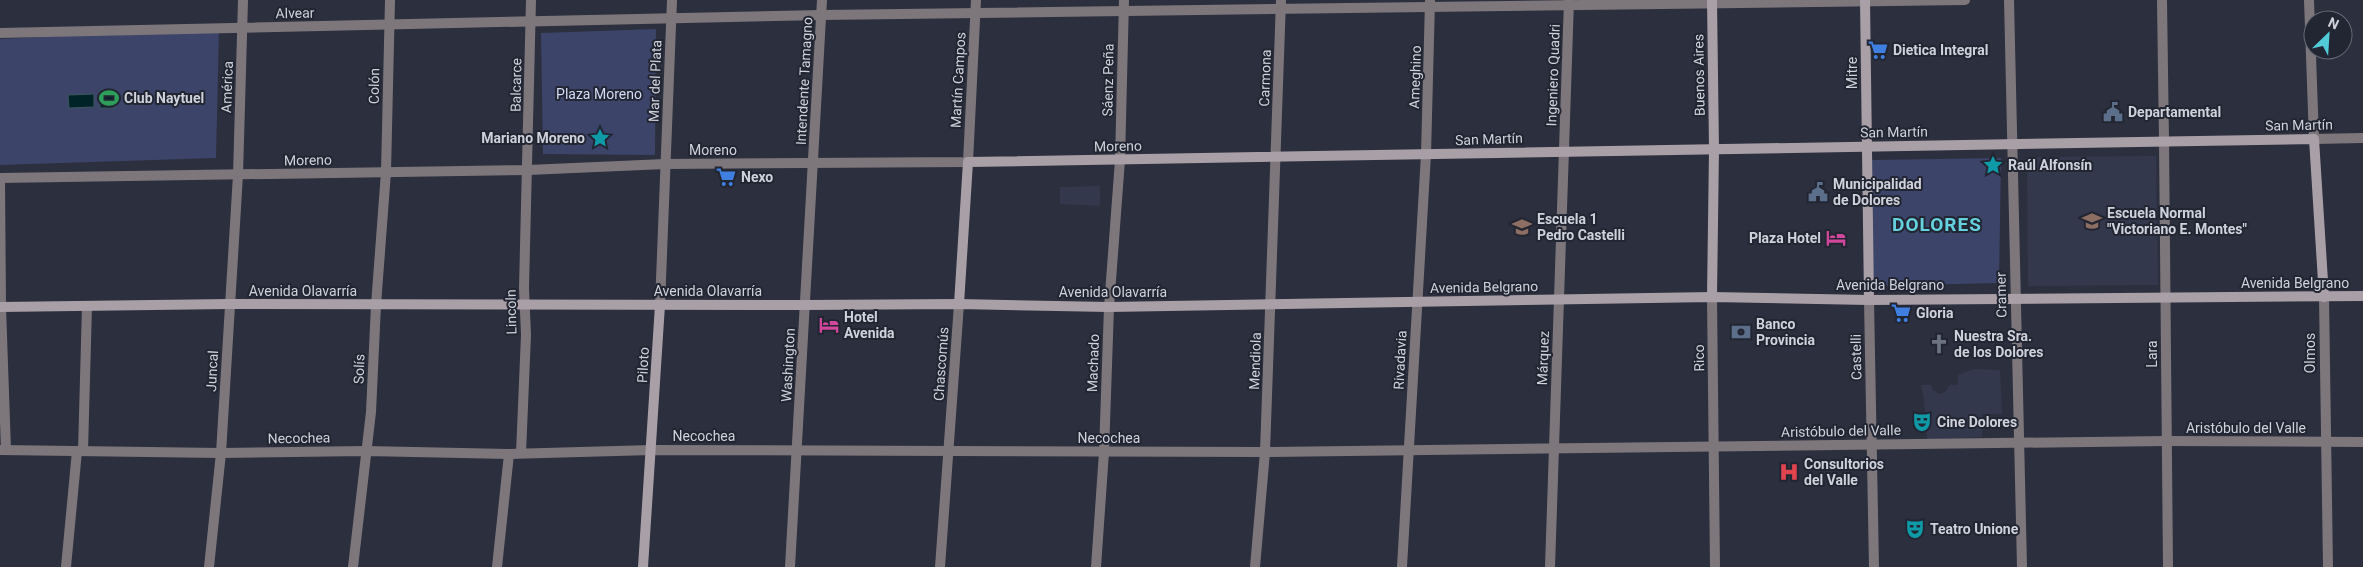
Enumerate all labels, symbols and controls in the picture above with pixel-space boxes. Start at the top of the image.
street label: Alvear [275,5,315,21]
north arrow [2303,10,2353,60]
text: N [2326,14,2341,33]
street label: Intendente Tamagno [793,17,815,145]
street label: Ingeniero Quadri [1543,24,1563,126]
street label: Martín Campos [947,32,969,128]
street label: Buenos Aires [1690,34,1708,116]
supermarket icon: Dietica Integral [1867,39,1889,61]
street label: Mar del Plata [646,40,664,122]
place label: Dietica Integral [1893,42,1988,58]
street label: Sáenz Peña [1099,43,1117,117]
street label: Ameghino [1406,45,1424,109]
street label: Carmona [1256,49,1274,107]
street label: Mitre [1844,57,1860,89]
street label: Balcarce [508,58,524,112]
street label: América [218,61,236,113]
street label: Colón [366,68,382,104]
park label: Plaza Moreno [556,86,642,102]
sports icon: Club Naytuel [98,87,120,109]
place label: Club Naytuel [124,90,204,106]
public building icon: Departamental [2102,101,2124,123]
place label: Departamental [2128,104,2221,120]
street label: San Martín [2265,116,2333,134]
street label: San Martín [1860,123,1928,141]
place icon: Mariano Moreno [589,127,611,149]
place label: Mariano Moreno [481,130,585,146]
street label: San Martín [1455,130,1523,148]
street label: Moreno [1094,138,1142,154]
street label: Moreno [689,142,737,158]
street label: Moreno [284,152,332,168]
place icon: Raúl Alfonsín [1982,154,2004,176]
place label: Raúl Alfonsín [2008,157,2092,173]
supermarket icon: Nexo [715,166,737,188]
place label: Nexo [741,169,773,185]
place label: Municipalidad de Dolores [1833,176,1922,208]
public building icon: Municipalidad de Dolores [1807,181,1829,203]
place label: Escuela Normal "Victoriano E. Montes" [2107,205,2248,237]
school or university icon: Escuela Normal "Victoriano E. Montes" [2081,210,2103,232]
place label: Escuela 1 Pedro Castelli [1537,211,1625,243]
district label: DOLORES [1892,213,1982,236]
school or university icon: Escuela 1 Pedro Castelli [1511,216,1533,238]
hotel icon: Plaza Hotel [1825,227,1847,249]
place label: Plaza Hotel [1749,230,1821,246]
street label: Cramer [1993,272,2009,318]
street label: Avenida Belgrano [2241,275,2349,291]
street label: Avenida Belgrano [1836,277,1944,293]
street label: Avenida Belgrano [1430,278,1538,296]
street label: Avenida Olavarría [249,283,357,299]
street label: Avenida Olavarría [654,283,762,299]
street label: Avenida Olavarría [1059,284,1167,300]
street label: Lincoln [503,289,519,335]
supermarket icon: Gloria [1890,302,1912,324]
place label: Gloria [1916,305,1954,321]
place label: Hotel Avenida [844,309,895,341]
hotel icon: Hotel Avenida [818,314,840,336]
place label: Banco Provincia [1756,316,1815,348]
bank icon: Banco Provincia [1730,321,1752,343]
street label: Chascomús [930,326,952,402]
street label: Washington [778,328,798,402]
place label: Nuestra Sra. de los Dolores [1954,328,2044,360]
street label: Rivadavia [1390,330,1410,390]
street label: Márquez [1534,330,1552,386]
street label: Mendiola [1246,332,1264,390]
church icon: Nuestra Sra. de los Dolores [1928,333,1950,355]
street label: Olmos [2302,333,2318,373]
street label: Machado [1084,334,1102,392]
street label: Castelli [1848,334,1864,380]
street label: Lara [2144,340,2160,368]
street label: Rico [1691,344,1707,372]
street label: Piloto [634,347,652,383]
street label: Juncal [203,350,221,392]
street label: Solís [350,354,368,384]
theatre icon: Cine Dolores [1911,411,1933,433]
place label: Cine Dolores [1937,414,2017,430]
street label: Aristóbulo del Valle [2186,420,2306,436]
street label: Aristóbulo del Valle [1781,422,1901,440]
street label: Necochea [673,428,735,444]
street label: Necochea [267,429,331,447]
street label: Necochea [1078,430,1140,446]
place label: Consultorios del Valle [1804,456,1884,488]
hospital icon: Consultorios del Valle [1778,461,1800,483]
theatre icon: Teatro Unione [1904,518,1926,540]
place label: Teatro Unione [1930,521,2019,537]

